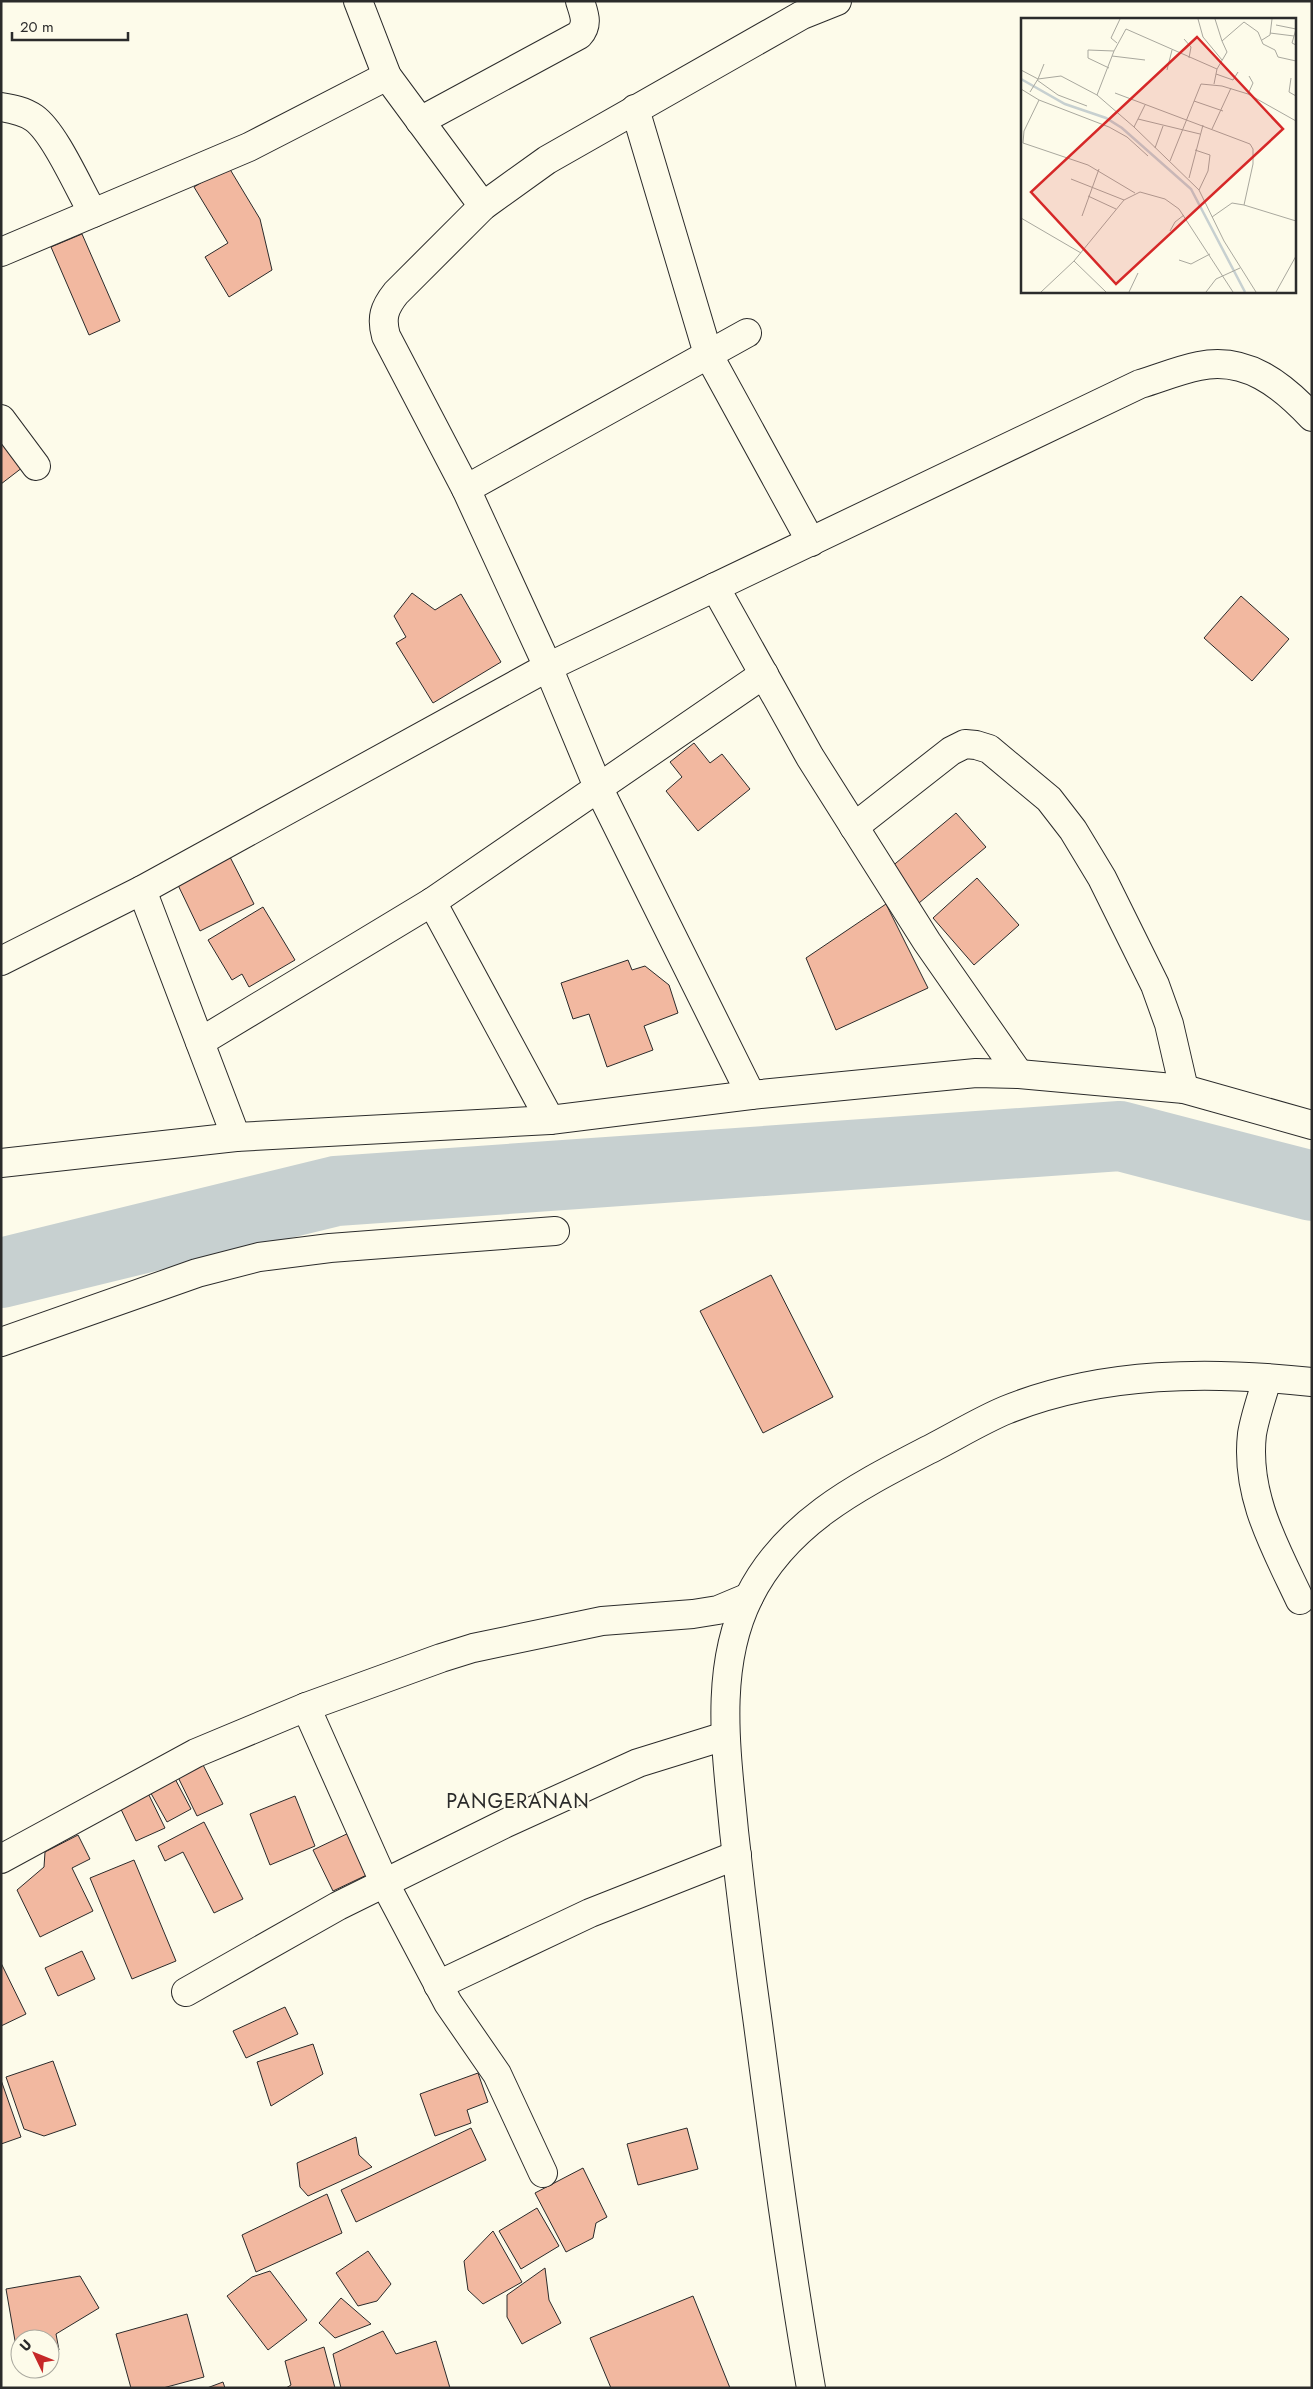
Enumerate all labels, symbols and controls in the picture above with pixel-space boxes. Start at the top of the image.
scale bar [12,10,129,42]
text: 20 m [20,16,54,38]
inset map [1021,18,1296,292]
district label: PANGERANAN [446,1787,590,1816]
north arrow [10,2329,60,2379]
text: U [15,2335,36,2356]

